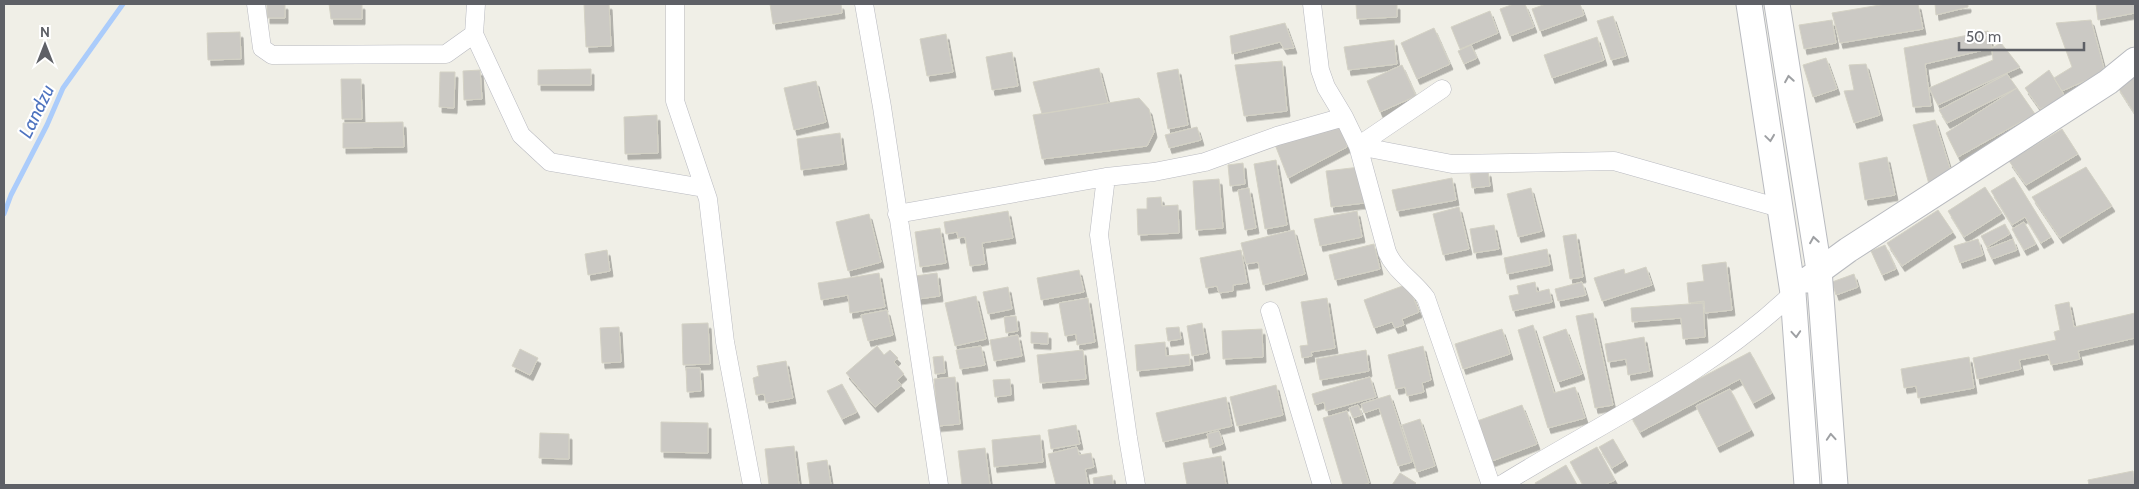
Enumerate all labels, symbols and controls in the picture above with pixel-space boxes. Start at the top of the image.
north arrow [20,20,70,70]
scale bar [1959,20,2084,52]
text: N [40,23,50,41]
text: 50 m [1966,28,2001,46]
one-way arrow [1784,75,1795,83]
water label: Landzu [14,81,59,142]
one-way arrow [1764,135,1775,143]
one-way arrow [1810,236,1820,244]
one-way arrow [1791,330,1802,338]
one-way arrow [1826,432,1837,440]

